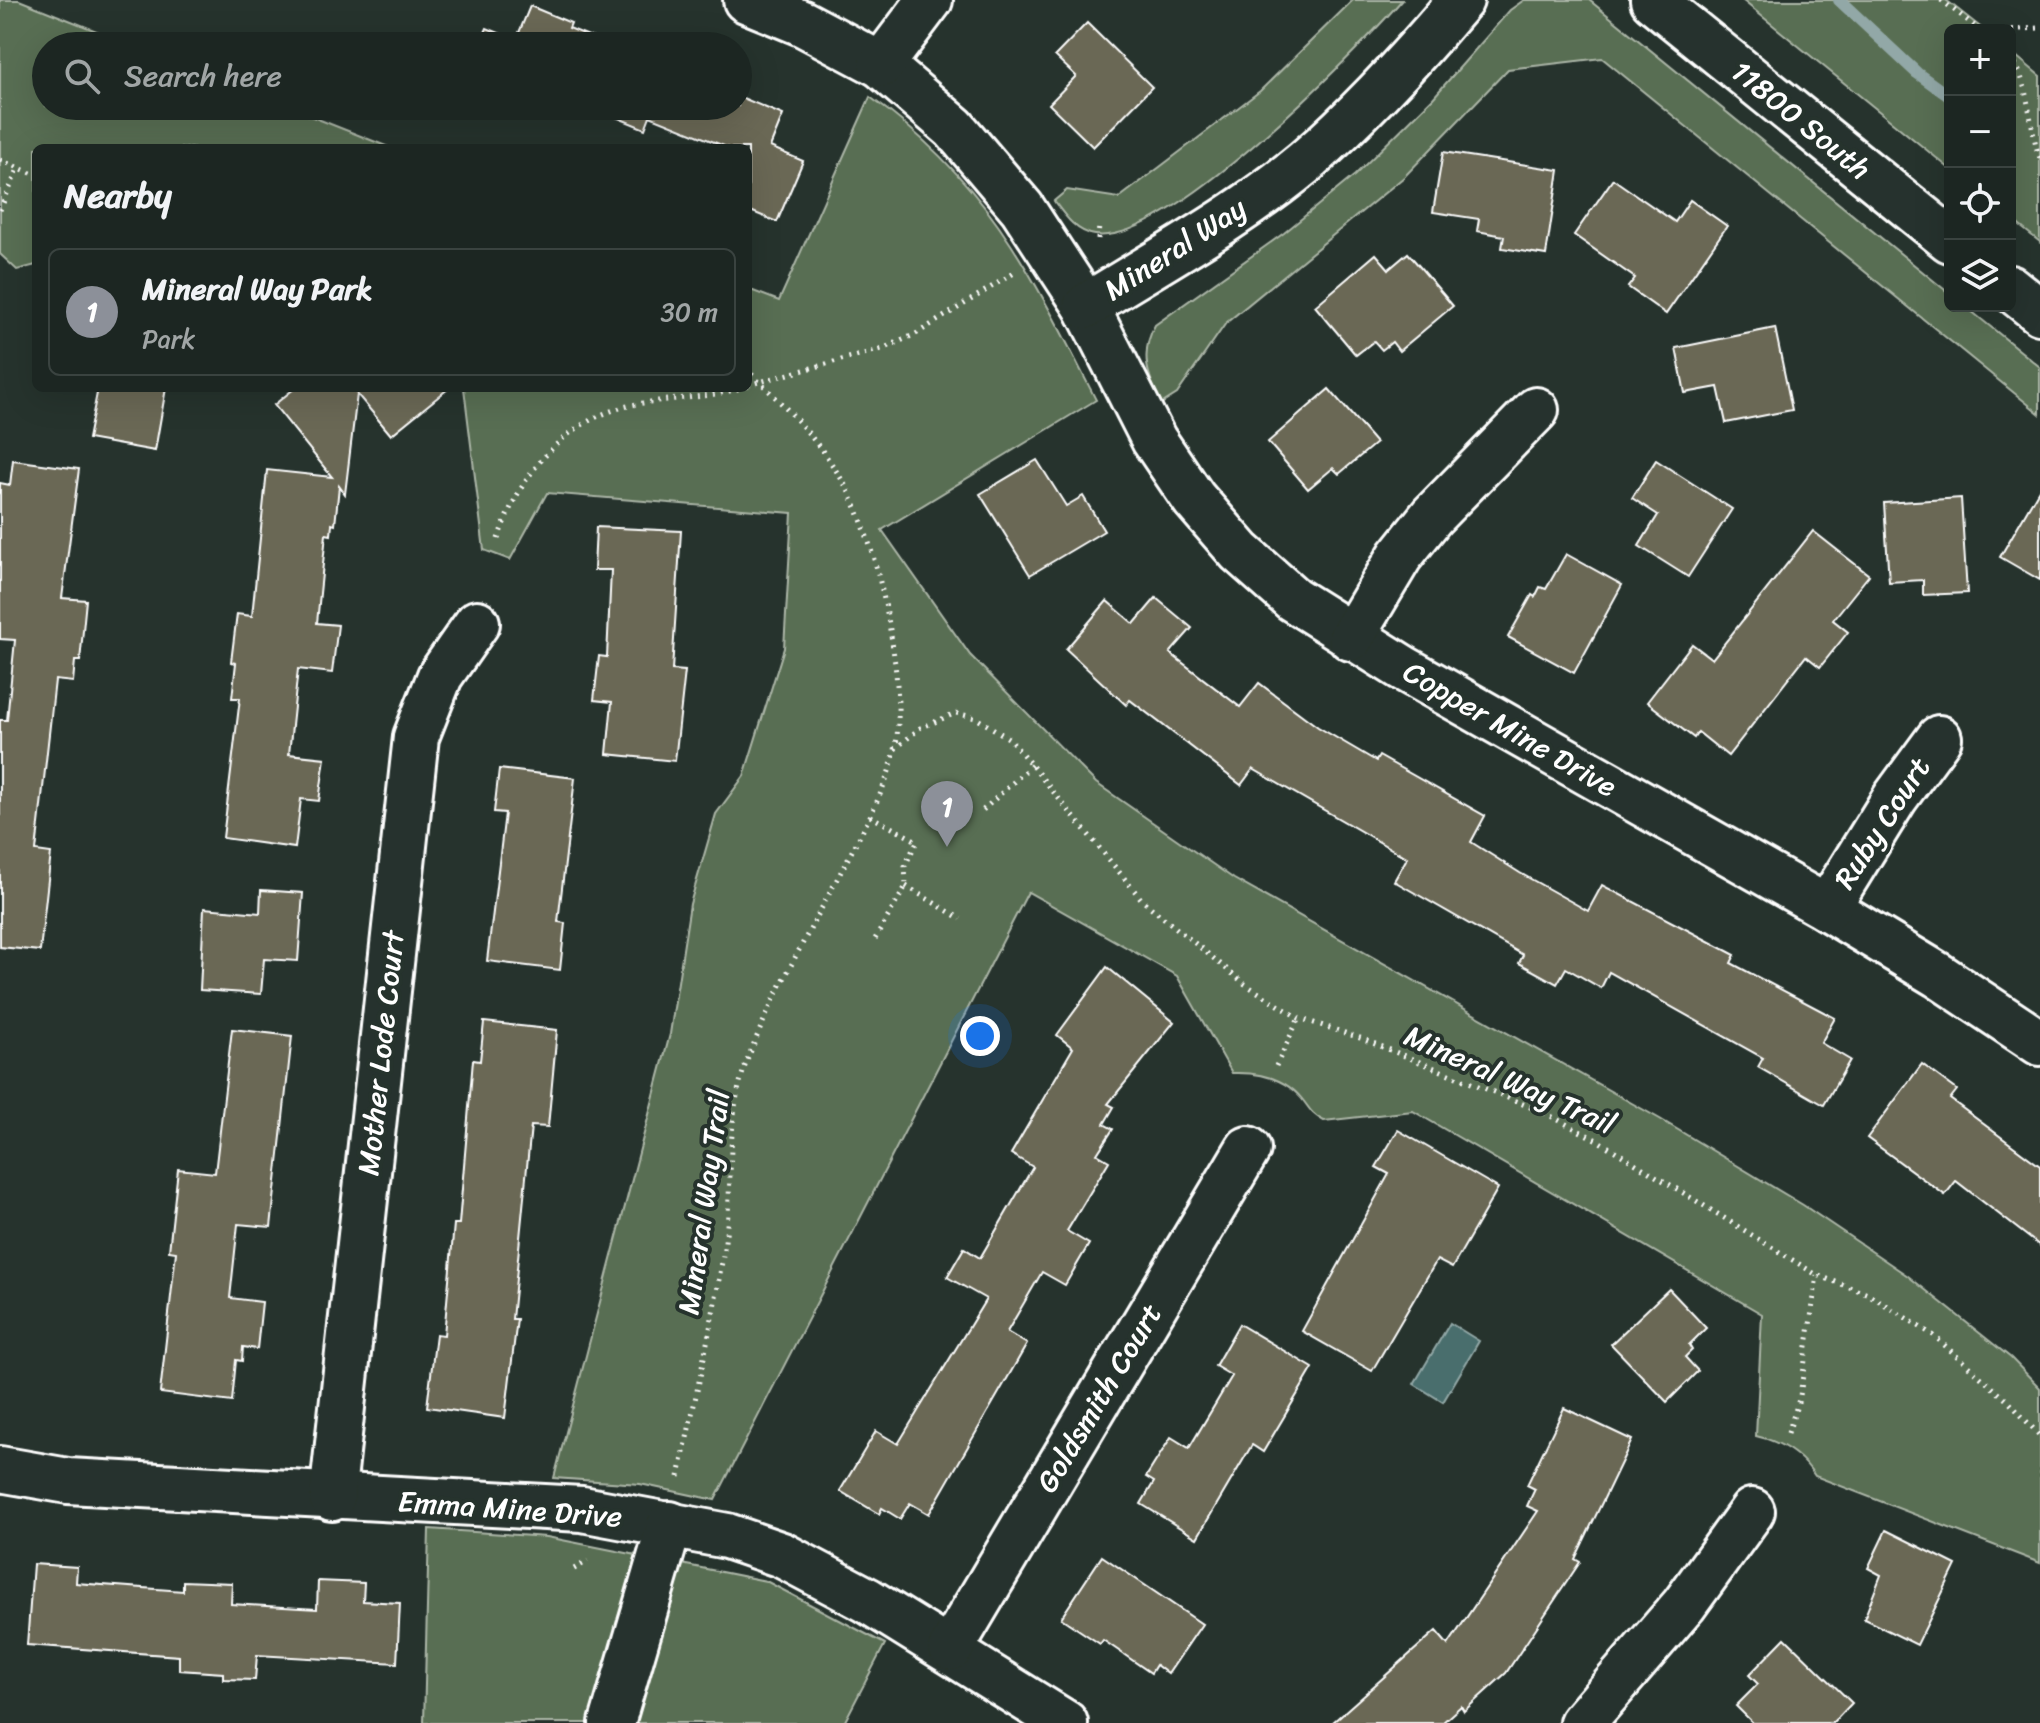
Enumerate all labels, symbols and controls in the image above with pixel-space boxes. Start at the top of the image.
map controls [1944,24,2016,312]
button: + [1944,24,2016,96]
search box [32,32,752,120]
street label: 11800 South [1719,46,1883,194]
text: Search here [124,49,282,103]
icon: search [60,54,104,98]
button: − [1944,96,2016,168]
text: Nearby [64,166,172,226]
button: locate [1944,168,2016,240]
street label: Mineral Way [1092,182,1258,316]
button: layers [1944,240,2016,312]
text: Mineral Way Park [142,262,373,316]
text: 1 [86,289,98,335]
text: 30 m [661,289,718,335]
text: Park [142,316,195,362]
street label: Copper Mine Drive [1392,646,1628,812]
street label: Ruby Court [1819,746,1945,900]
pin: 1 [921,781,973,847]
street label: Mother Lode Court [341,926,421,1178]
street label: Mineral Way Trail [1395,1009,1625,1151]
your location [960,1016,1000,1056]
street label: Mineral Way Trail [661,1085,747,1318]
street label: Goldsmith Court [1021,1293,1177,1503]
street label: Emma Mine Drive [396,1474,624,1544]

